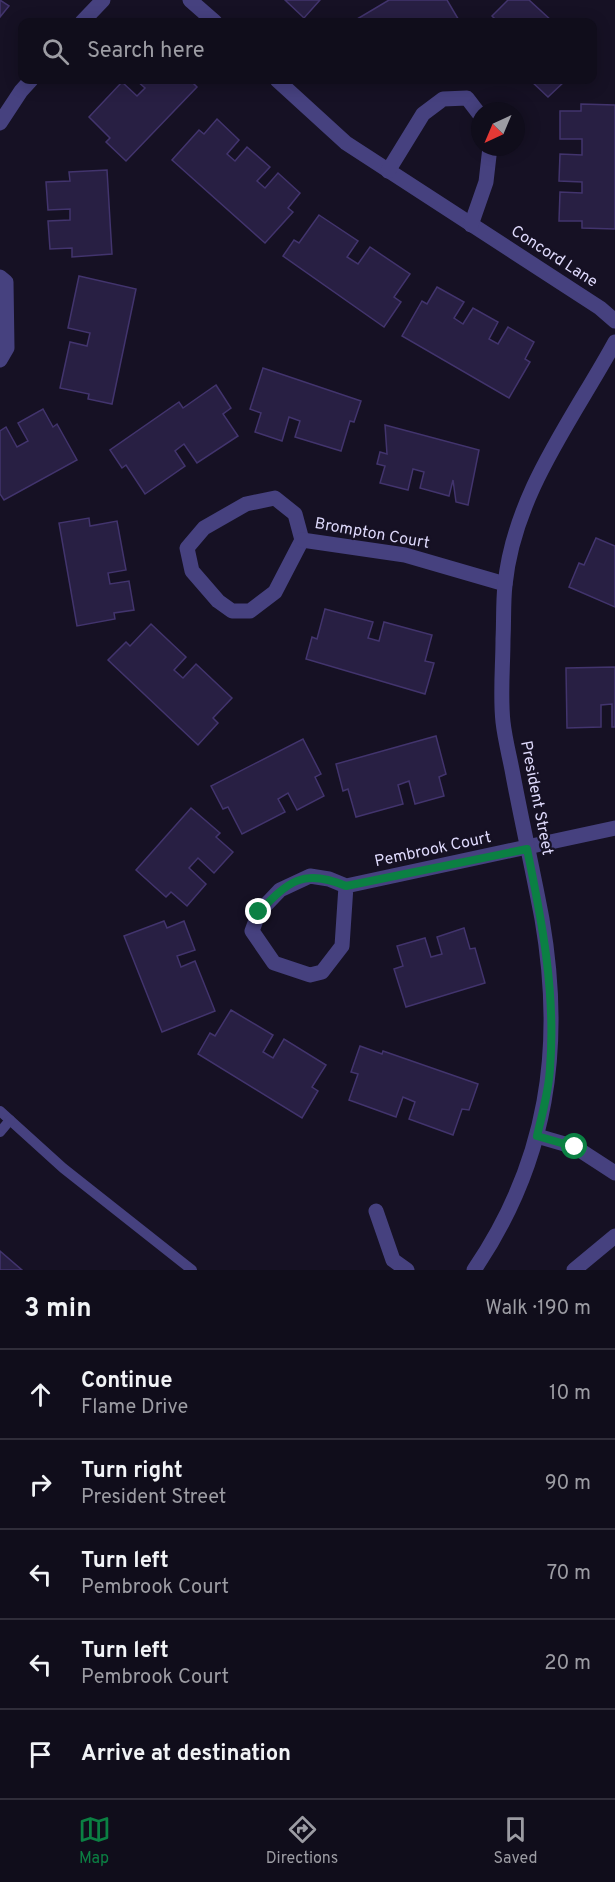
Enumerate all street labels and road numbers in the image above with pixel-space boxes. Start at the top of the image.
street label: Concord Lane [507,222,601,292]
street label: Brompton Court [313,514,431,554]
street label: President Street [515,739,557,857]
street label: Pembrook Court [373,828,493,872]

